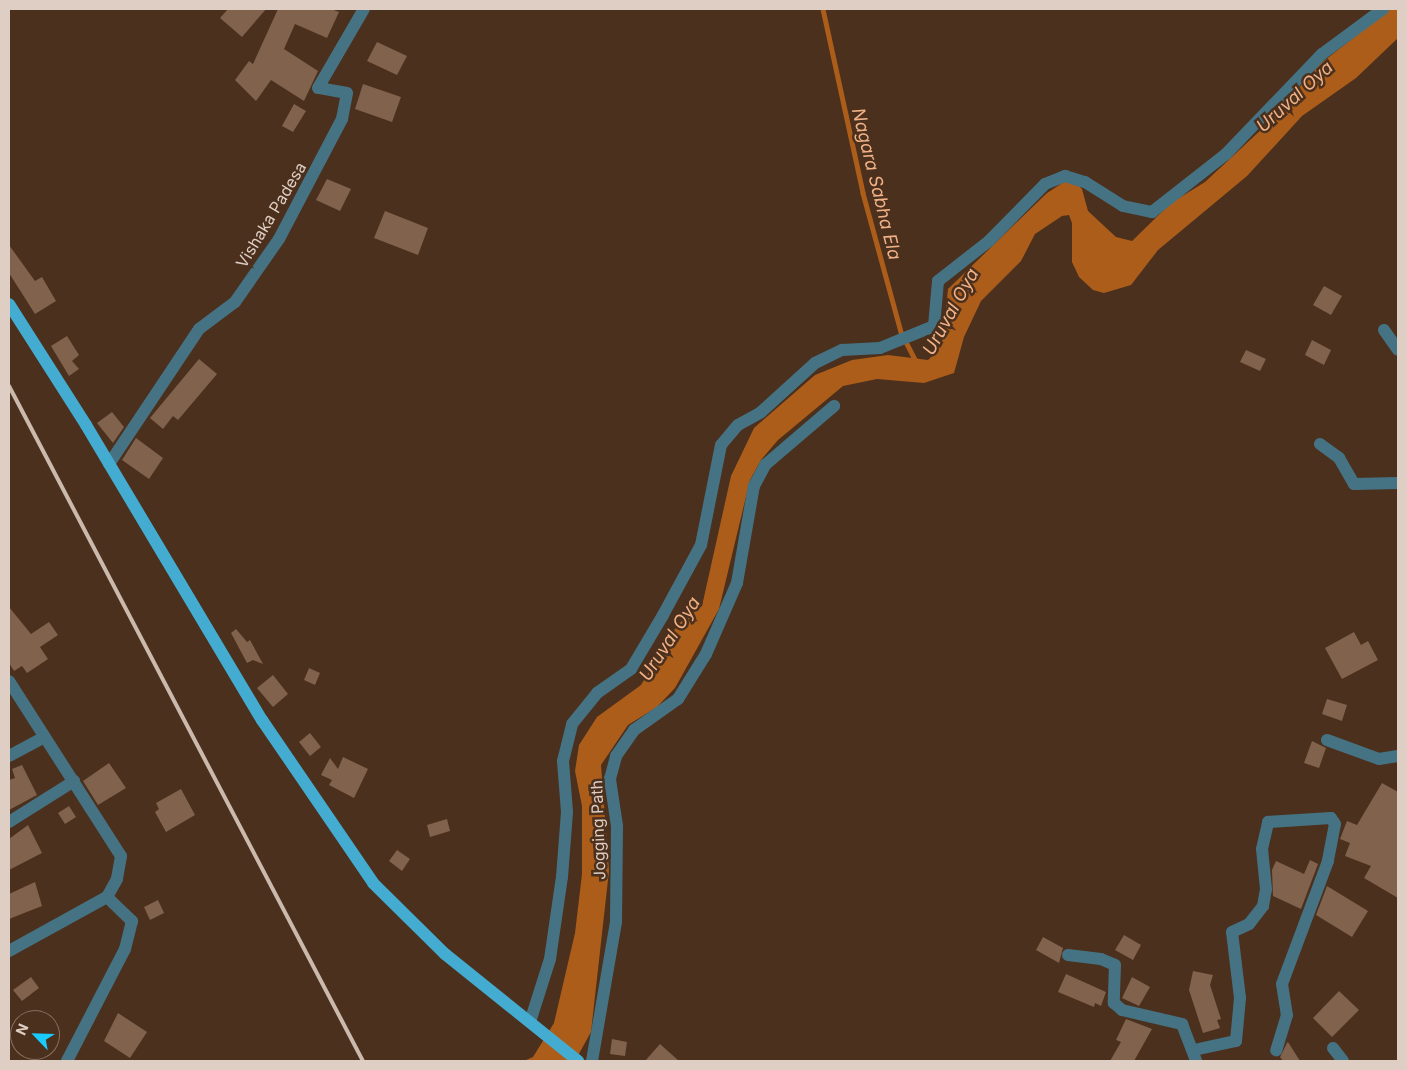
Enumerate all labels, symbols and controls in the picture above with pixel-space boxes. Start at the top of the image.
water label: Uruval Oya [1252,57,1338,137]
water label: Nagara Sabha Ela [847,106,905,262]
street label: Vishaka Padesa [232,159,310,271]
water label: Uruval Oya [918,265,984,359]
water label: Uruval Oya [635,593,705,685]
street label: Jogging Path [587,780,609,880]
north arrow [10,1010,60,1060]
text: N [12,1021,32,1037]

